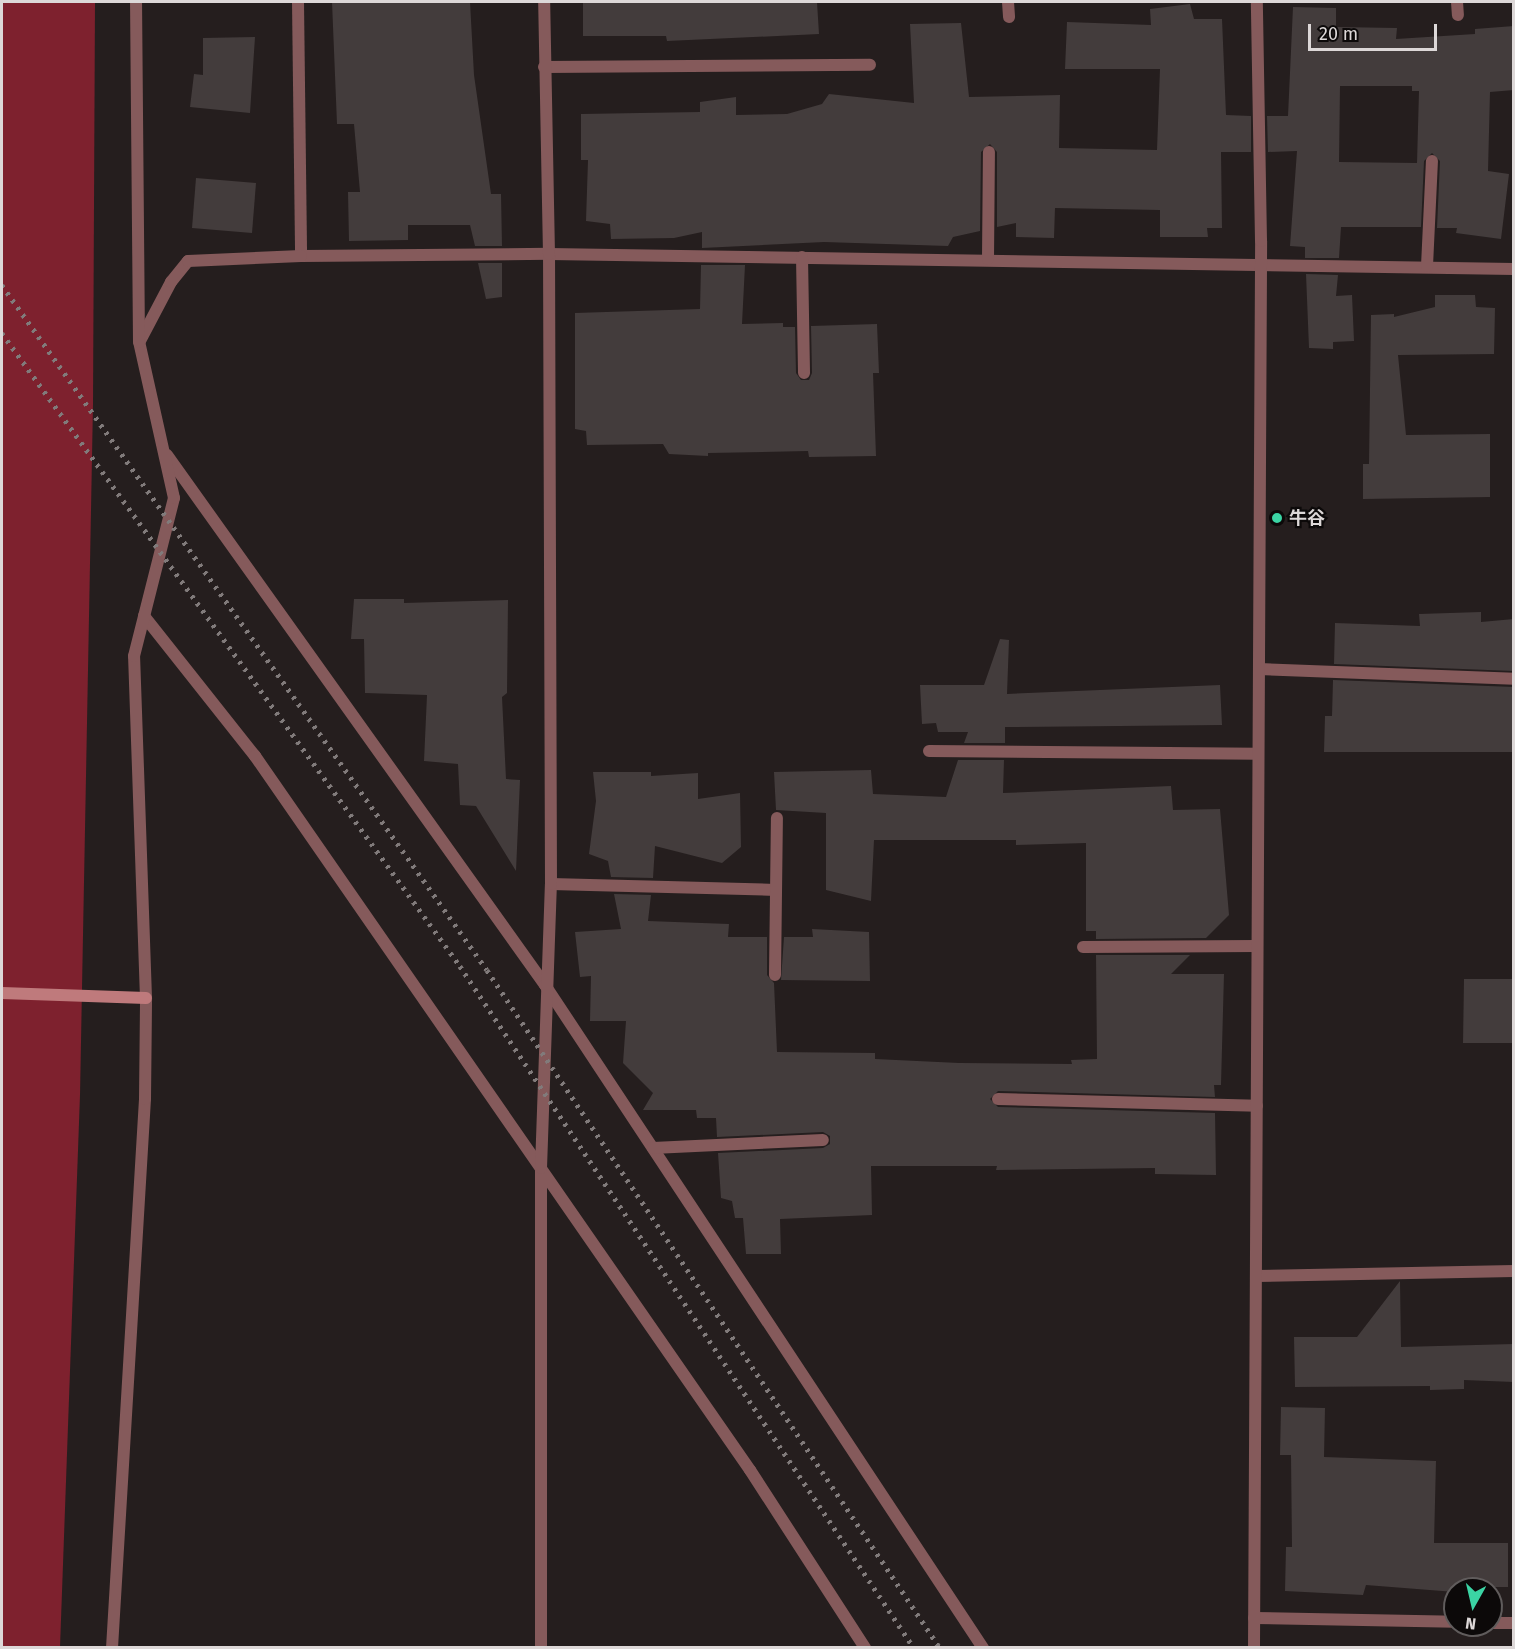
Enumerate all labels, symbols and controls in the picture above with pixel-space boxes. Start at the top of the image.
scale bar [1311,12,1440,50]
text: 20 m [1319,23,1358,45]
place label: 牛谷 [1289,507,1325,529]
marker: 牛谷 [1270,511,1284,525]
north arrow [1443,1577,1503,1637]
text: N [1464,1613,1477,1633]

